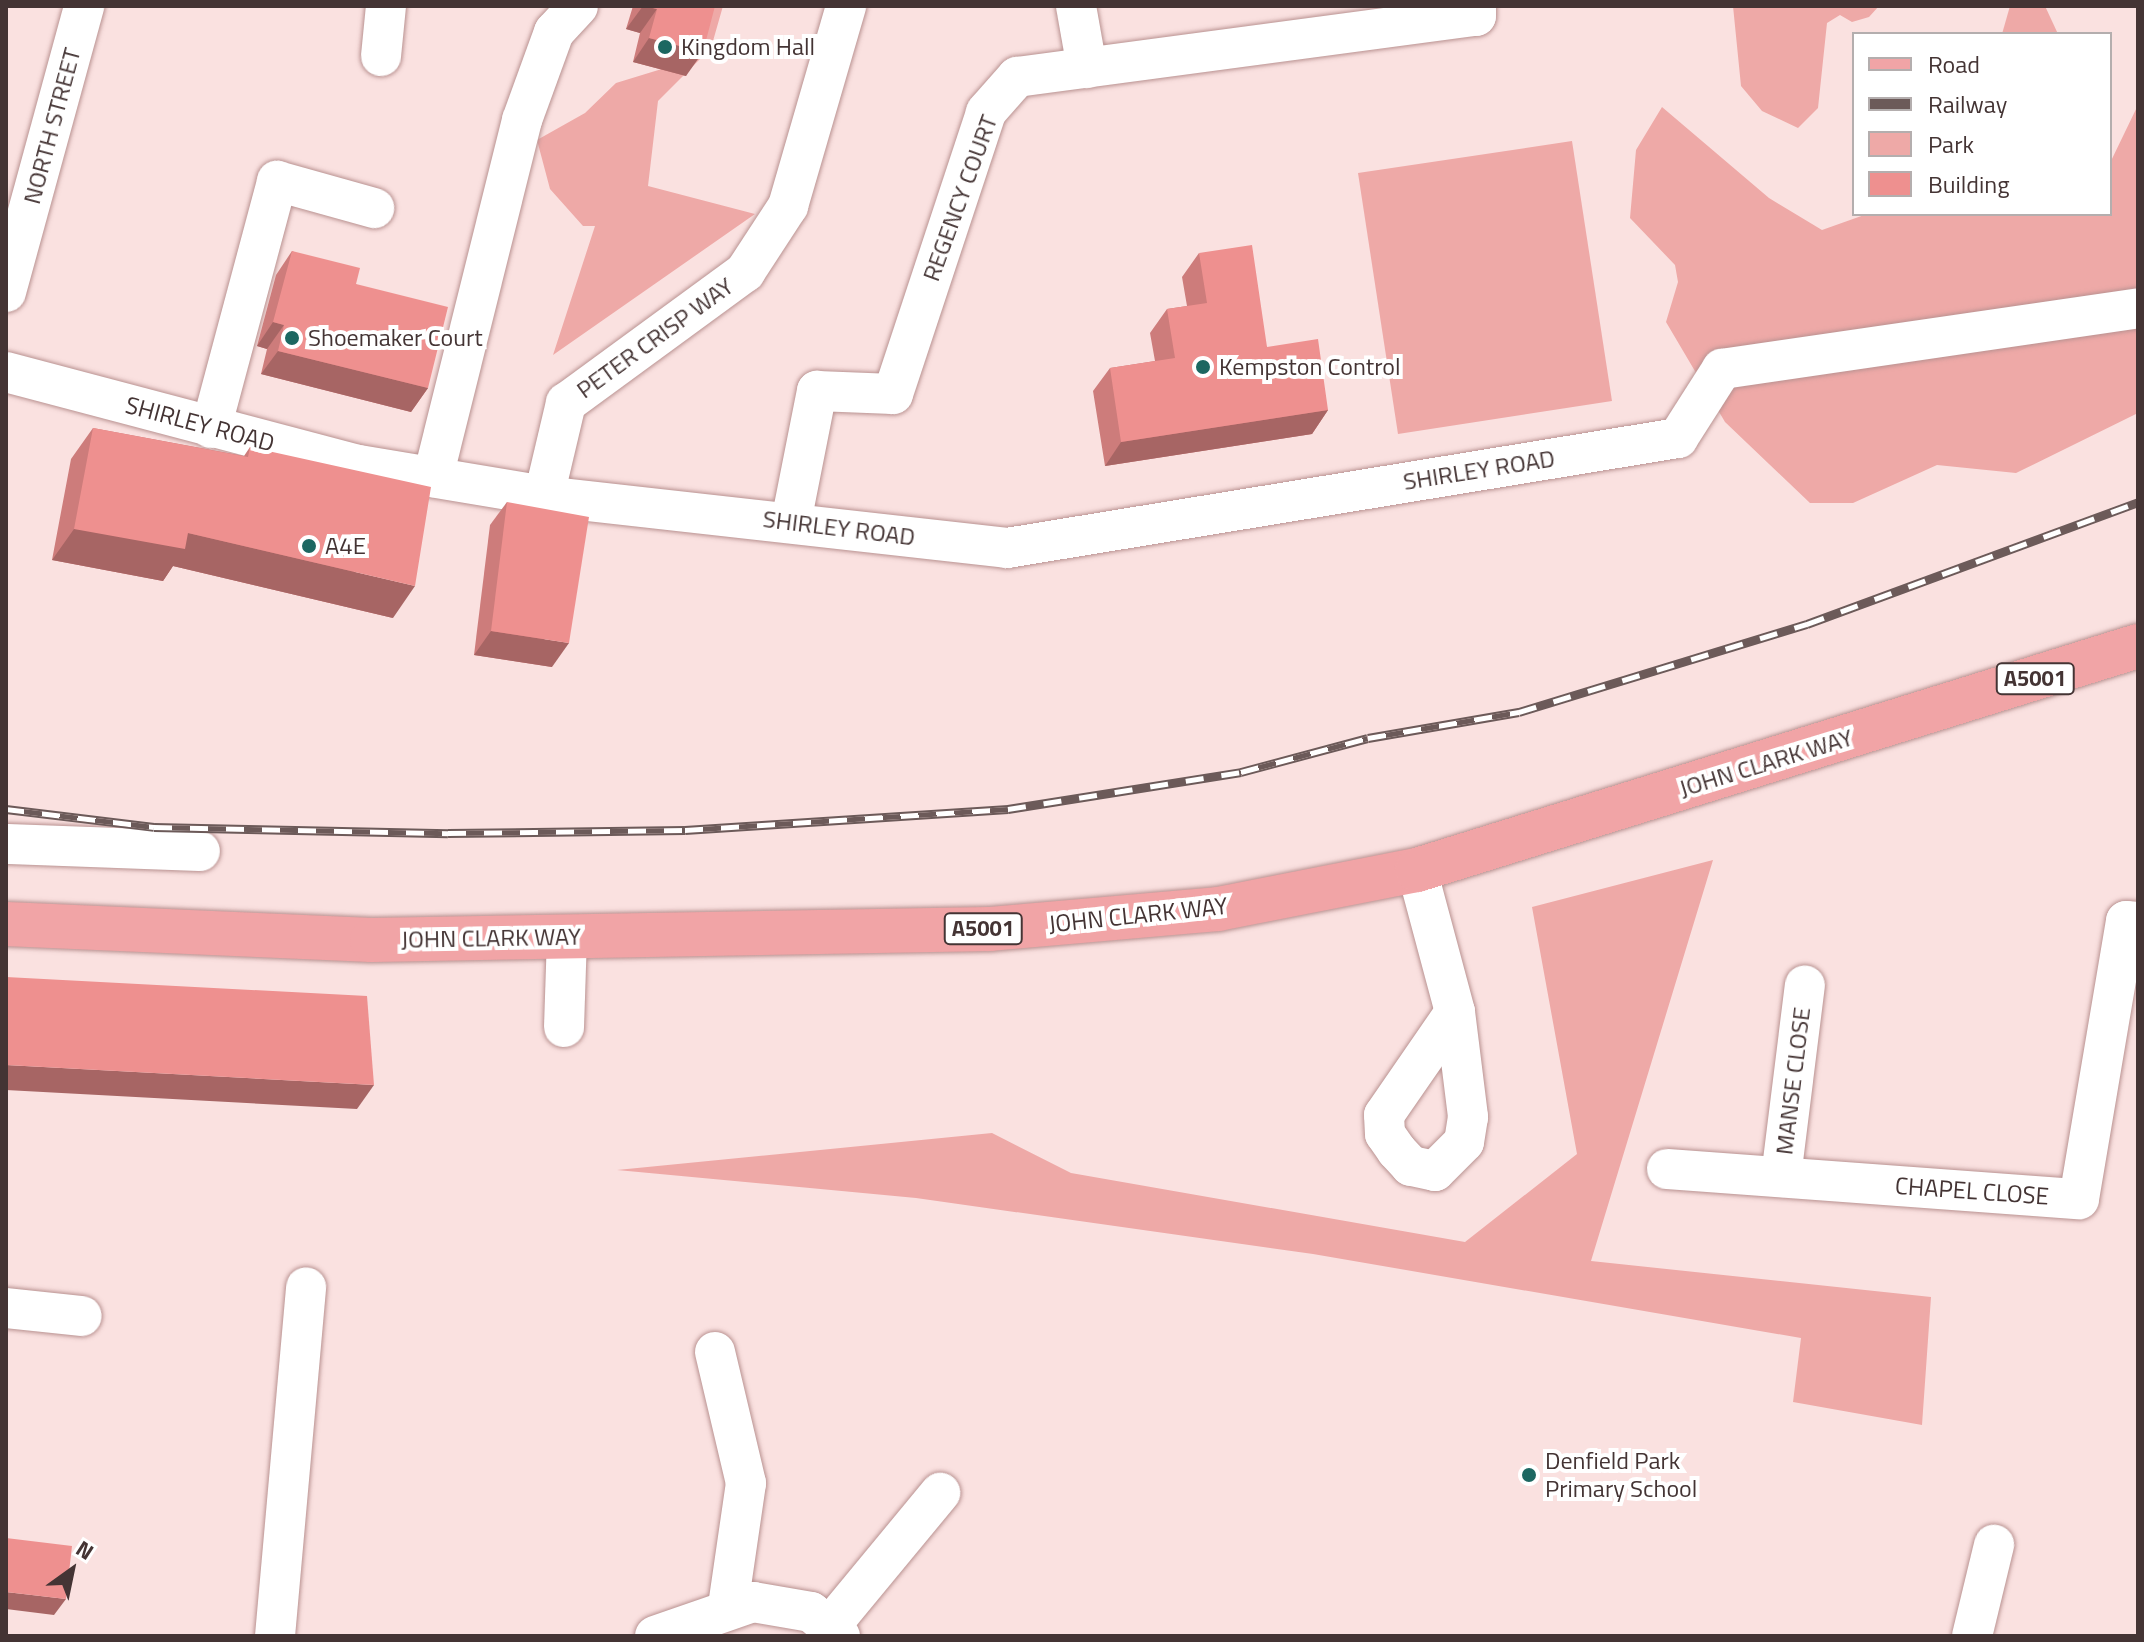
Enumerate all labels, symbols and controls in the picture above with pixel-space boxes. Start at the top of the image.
legend [1852,32,2112,216]
place label: Kingdom Hall [681,33,815,61]
marker: Kingdom Hall [656,38,674,56]
street label: NORTH STREET [17,45,87,207]
text: Road [1928,46,1980,82]
text: Railway [1928,86,2007,122]
street label: REGENCY COURT [917,111,1003,285]
text: Park [1928,126,1974,162]
text: Building [1928,166,2010,202]
street label: PETER CRISP WAY [571,272,739,404]
place label: Shoemaker Court [308,324,483,352]
marker: Shoemaker Court [283,329,301,347]
place label: Kempston Control [1219,353,1401,381]
marker: Kempston Control [1194,358,1212,376]
street label: SHIRLEY ROAD [122,390,278,458]
street label: SHIRLEY ROAD [1401,444,1557,496]
street label: SHIRLEY ROAD [761,504,917,552]
place label: A4E [325,532,366,560]
marker: A4E [300,537,318,555]
road number: A5001 [1995,661,2075,697]
street label: JOHN CLARK WAY [1676,723,1856,803]
street label: JOHN CLARK WAY [1047,891,1229,939]
road number: A5001 [943,911,1023,947]
street label: JOHN CLARK WAY [401,922,581,954]
street label: MANSE CLOSE [1770,1006,1816,1156]
street label: CHAPEL CLOSE [1894,1171,2050,1211]
place label: Denfield Park Primary School [1545,1447,1697,1503]
marker: Denfield Park Primary School [1520,1466,1538,1484]
north arrow [32,1530,112,1610]
text: N [69,1531,101,1568]

